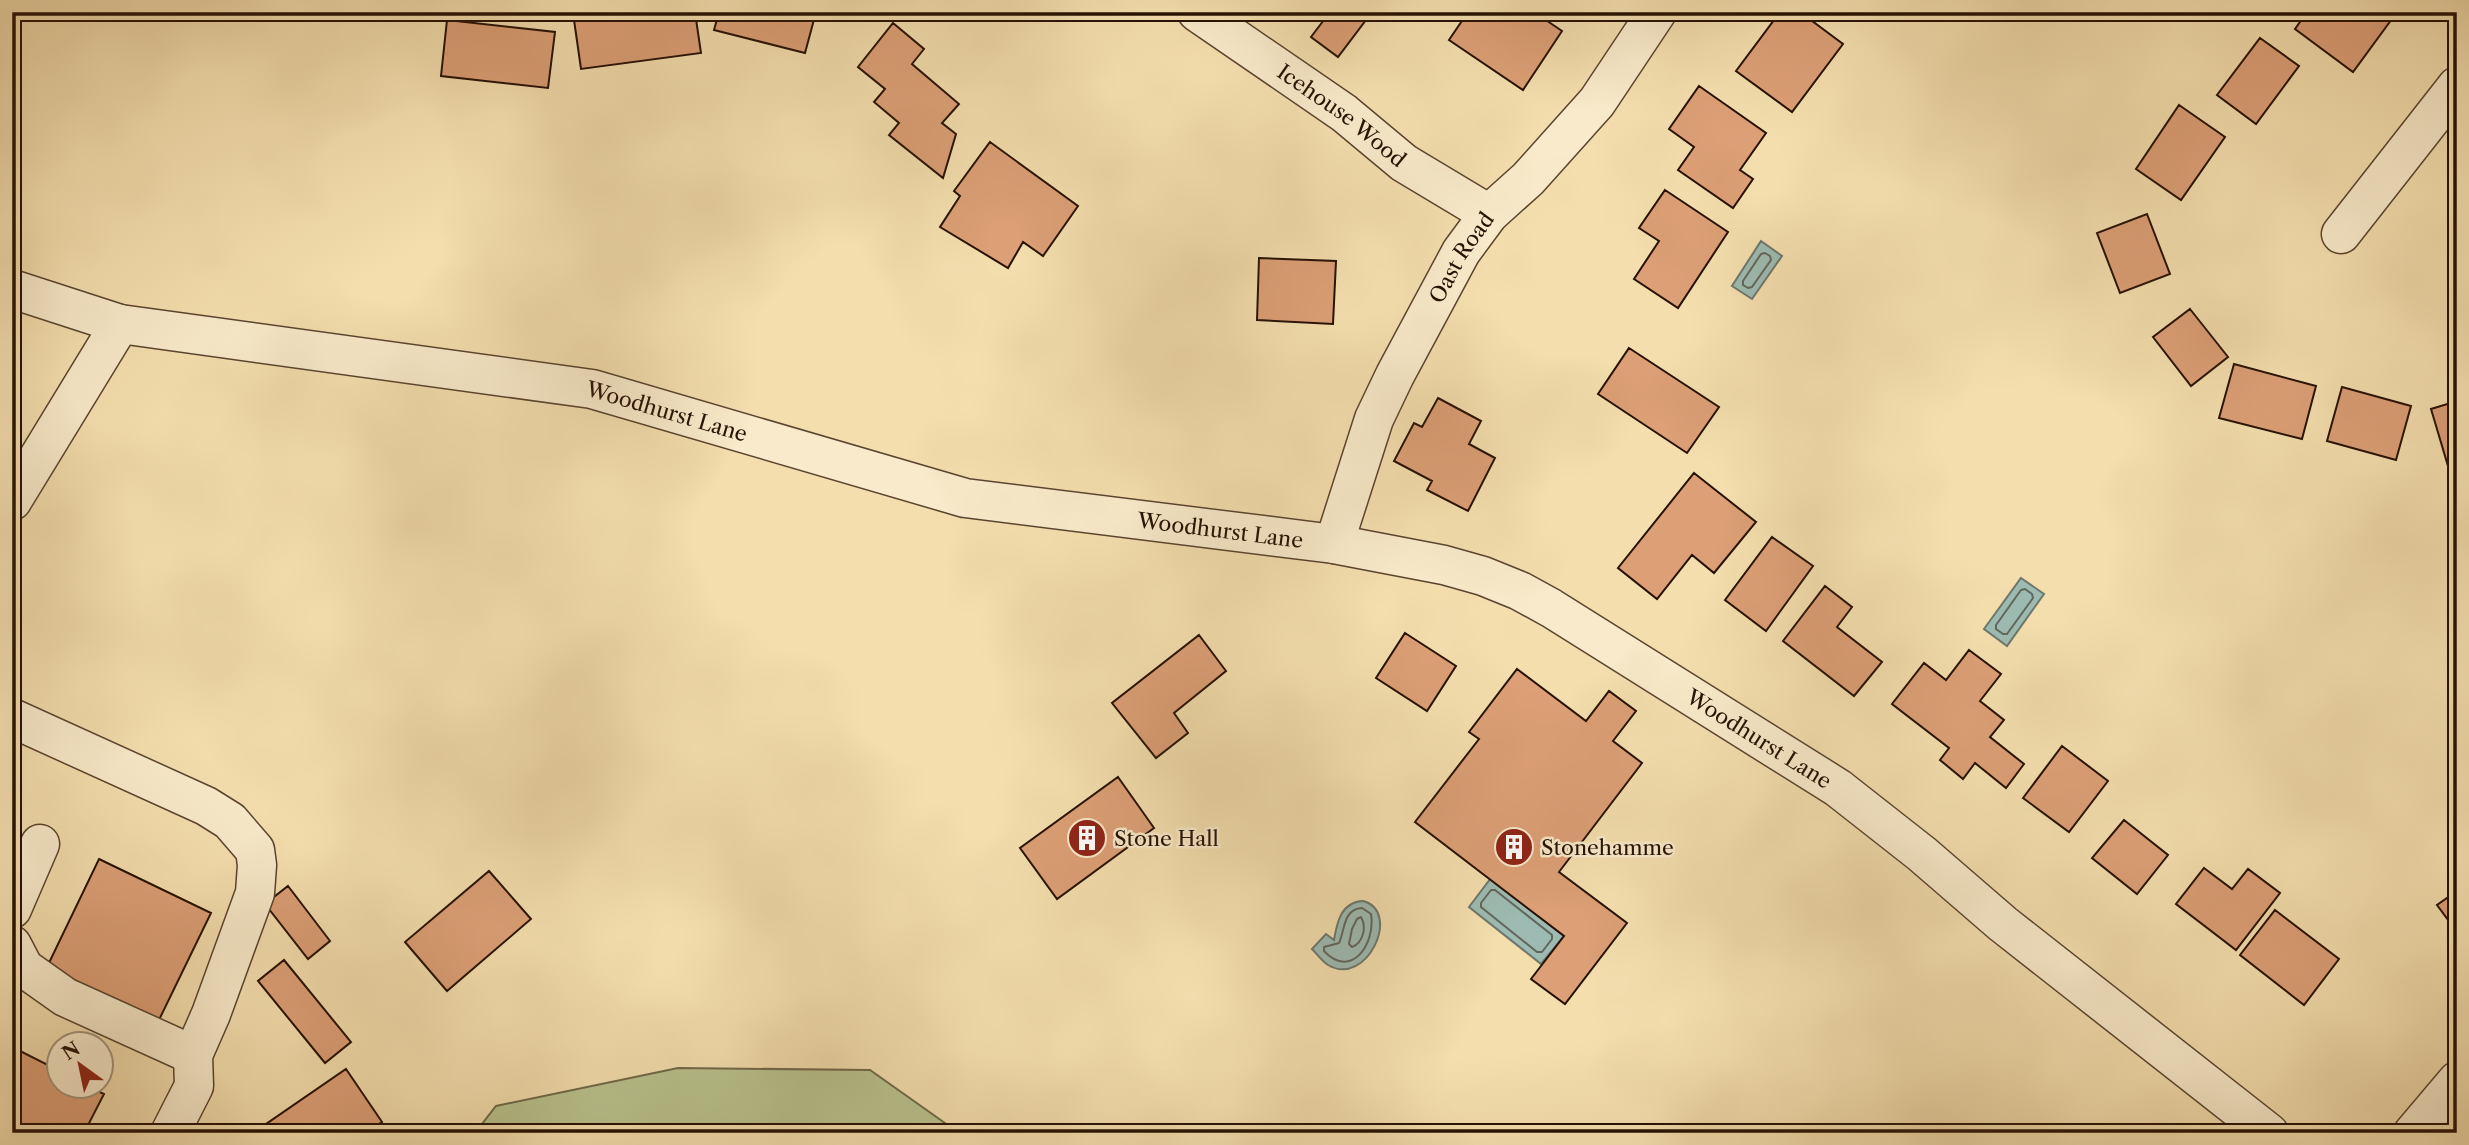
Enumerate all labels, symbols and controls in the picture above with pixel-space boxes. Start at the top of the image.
street label: Icehouse Wood [1273,59,1411,172]
street label: Oast Road [1424,207,1499,307]
street label: Woodhurst Lane [582,375,750,446]
street label: Woodhurst Lane [1135,507,1305,553]
street label: Woodhurst Lane [1681,683,1836,793]
building icon: Stone Hall [1066,817,1108,859]
place label: Stone Hall [1114,826,1219,851]
building icon: Stonehamme [1493,826,1535,868]
place label: Stonehamme [1541,835,1674,860]
north arrow [46,1030,116,1100]
text: N [58,1037,84,1065]

